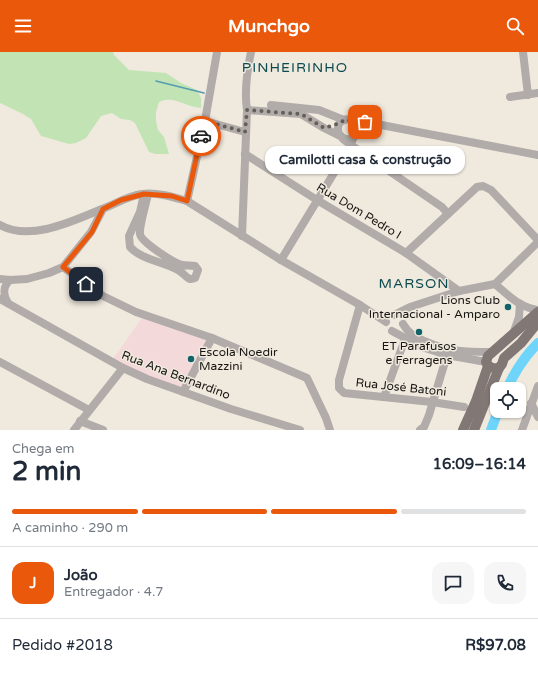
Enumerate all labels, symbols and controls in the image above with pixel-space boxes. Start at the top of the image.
icon: menu [12,15,34,37]
text: Munchgo [228,15,310,37]
icon: search [504,15,526,37]
district label: PINHEIRINHO [242,59,348,76]
pin [348,105,382,139]
icon: bag [354,111,376,133]
courier [181,116,221,156]
icon: car [190,125,212,147]
callout: Camilotti casa & construção [265,146,465,174]
text: Camilotti casa & construção [279,152,451,168]
street label: Rua Dom Pedro I [314,180,404,242]
pin [69,267,103,301]
icon: home [75,273,97,295]
district label: MARSON [378,275,450,292]
place label: Lions Club Internacional - Amparo [369,293,500,321]
marker: Lions Club Internacional - Amparo [503,302,513,312]
marker: ET Parafusos e Ferragens [414,327,424,337]
place label: ET Parafusos e Ferragens [382,339,456,367]
place label: Escola Noedir Mazzini [199,345,278,373]
street label: Rua Ana Bernardino [120,348,232,402]
marker: Escola Noedir Mazzini [186,354,196,364]
street label: Rua José Batoni [355,375,447,399]
map controls [490,382,526,418]
button: locate [490,382,526,418]
text: Chega em [12,441,75,457]
text: 16:09–16:14 [433,455,526,473]
text: 2 min [12,456,81,487]
text: A caminho · 290 m [12,520,128,536]
button: chat [432,562,474,604]
button: phone [484,562,526,604]
text: João [64,566,98,584]
text: J [30,574,37,592]
text: Entregador · 4.7 [64,584,163,600]
text: Pedido #2018 [12,636,113,654]
text: R$97.08 [465,636,526,654]

